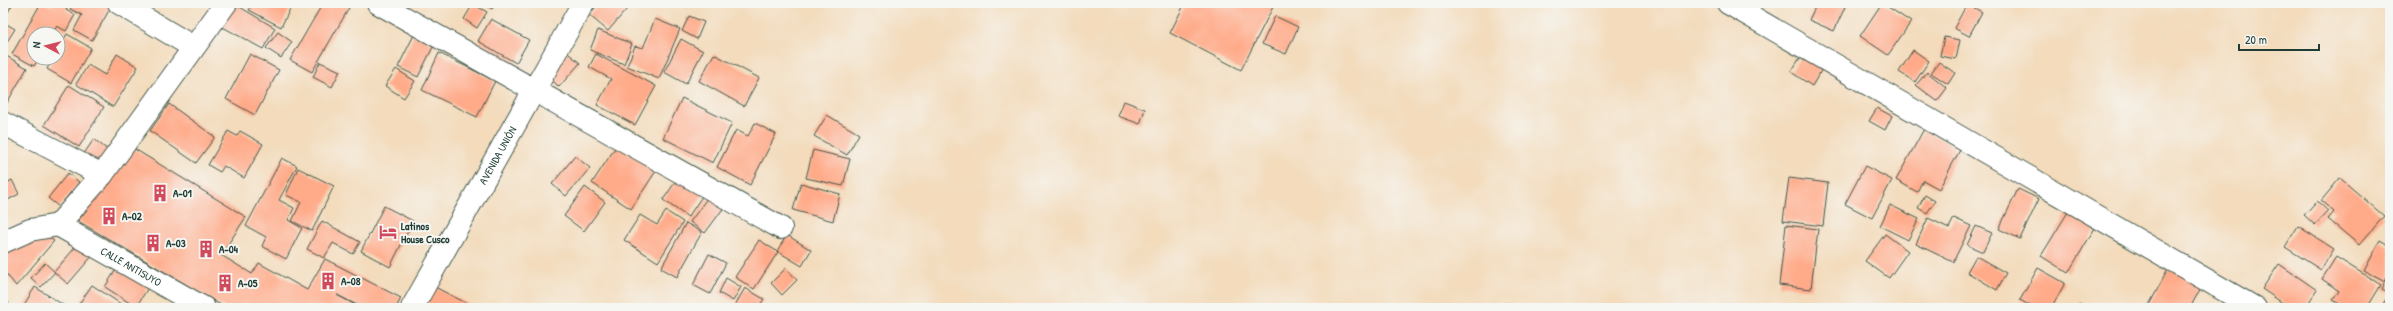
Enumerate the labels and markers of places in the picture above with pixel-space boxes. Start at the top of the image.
building icon: A-01 [150,183,170,203]
place label: A-01 [173,186,192,200]
building icon: A-02 [99,206,119,226]
place label: A-02 [122,209,143,223]
place label: Latinos House Cusco [401,219,450,246]
hotel icon: Latinos House Cusco [378,222,398,242]
building icon: A-03 [143,233,163,253]
place label: A-03 [166,236,186,250]
building icon: A-04 [196,239,216,259]
place label: A-04 [219,242,238,256]
building icon: A-08 [318,271,338,291]
building icon: A-05 [215,273,235,293]
place label: A-08 [341,274,361,288]
place label: A-05 [238,276,258,290]

